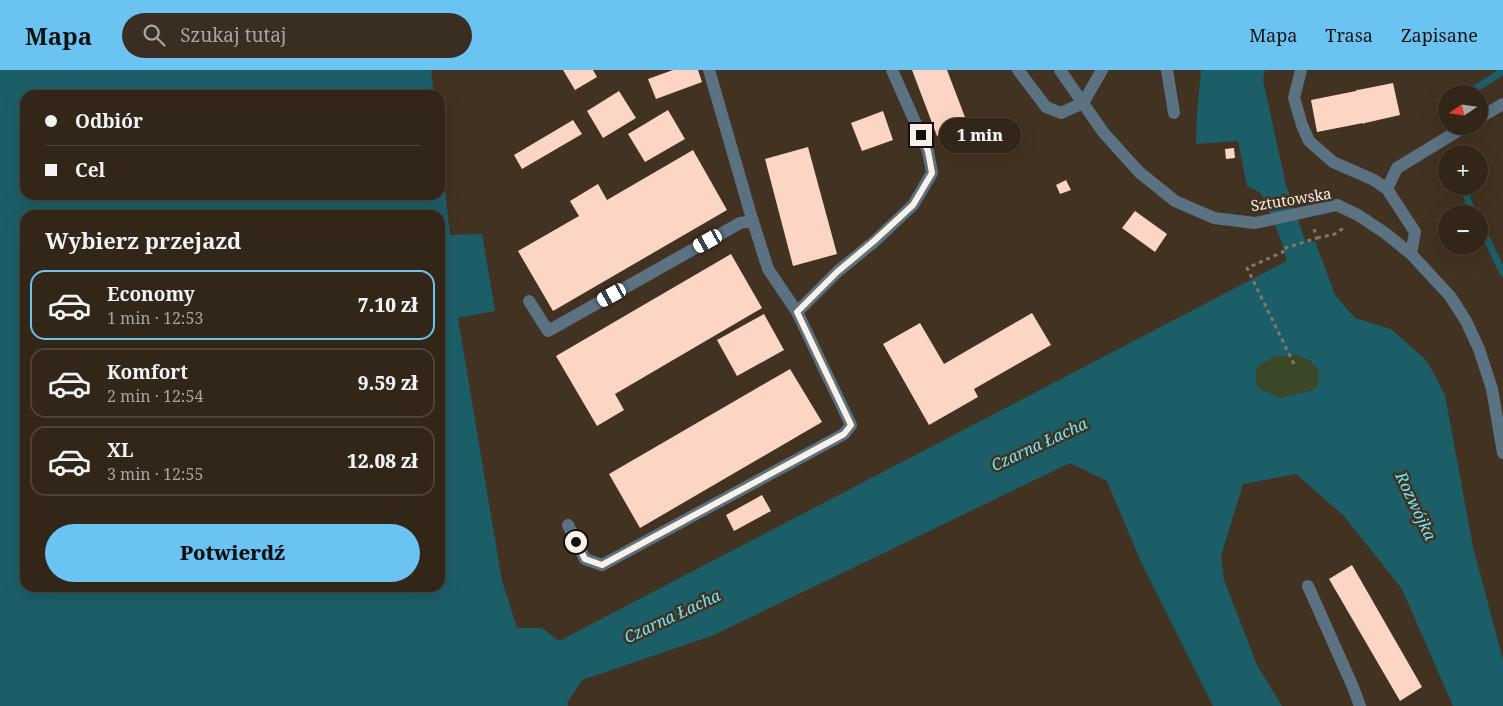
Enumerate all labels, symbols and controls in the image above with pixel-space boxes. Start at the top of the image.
search box [122,13,472,58]
text: Mapa [25,19,92,52]
icon: search [140,21,168,49]
text: Szukaj tutaj [180,22,287,48]
text: Mapa [1249,23,1297,47]
text: Trasa [1325,23,1373,47]
text: Zapisane [1401,23,1478,47]
north arrow [1438,85,1488,135]
map controls [1438,85,1488,255]
text: Odbiór [75,108,143,134]
callout: 1 min [938,118,1021,152]
route end [910,124,932,146]
text: 1 min [957,124,1003,146]
button: + [1438,145,1488,195]
text: Cel [75,157,105,183]
street label: Sztutowska [1249,183,1333,215]
button: − [1438,205,1488,255]
text: Wybierz przejazd [45,225,241,255]
car [691,227,724,255]
text: Economy [107,281,195,307]
car [595,281,628,309]
icon: car [47,283,92,328]
text: 7.10 zł [358,292,418,318]
text: 1 min · 12:53 [107,307,203,329]
text: Komfort [107,359,188,385]
icon: car [47,361,92,406]
text: 9.59 zł [358,370,418,396]
text: 2 min · 12:54 [107,385,203,407]
water label: Czarna Łacha [987,412,1091,476]
text: XL [107,437,133,463]
icon: car [47,439,92,484]
text: 12.08 zł [347,448,418,474]
text: 3 min · 12:55 [107,463,203,485]
water label: Rozwójka [1390,467,1442,545]
button: Potwierdź [45,524,420,582]
route start [565,531,587,553]
water label: Czarna Łacha [620,584,724,648]

